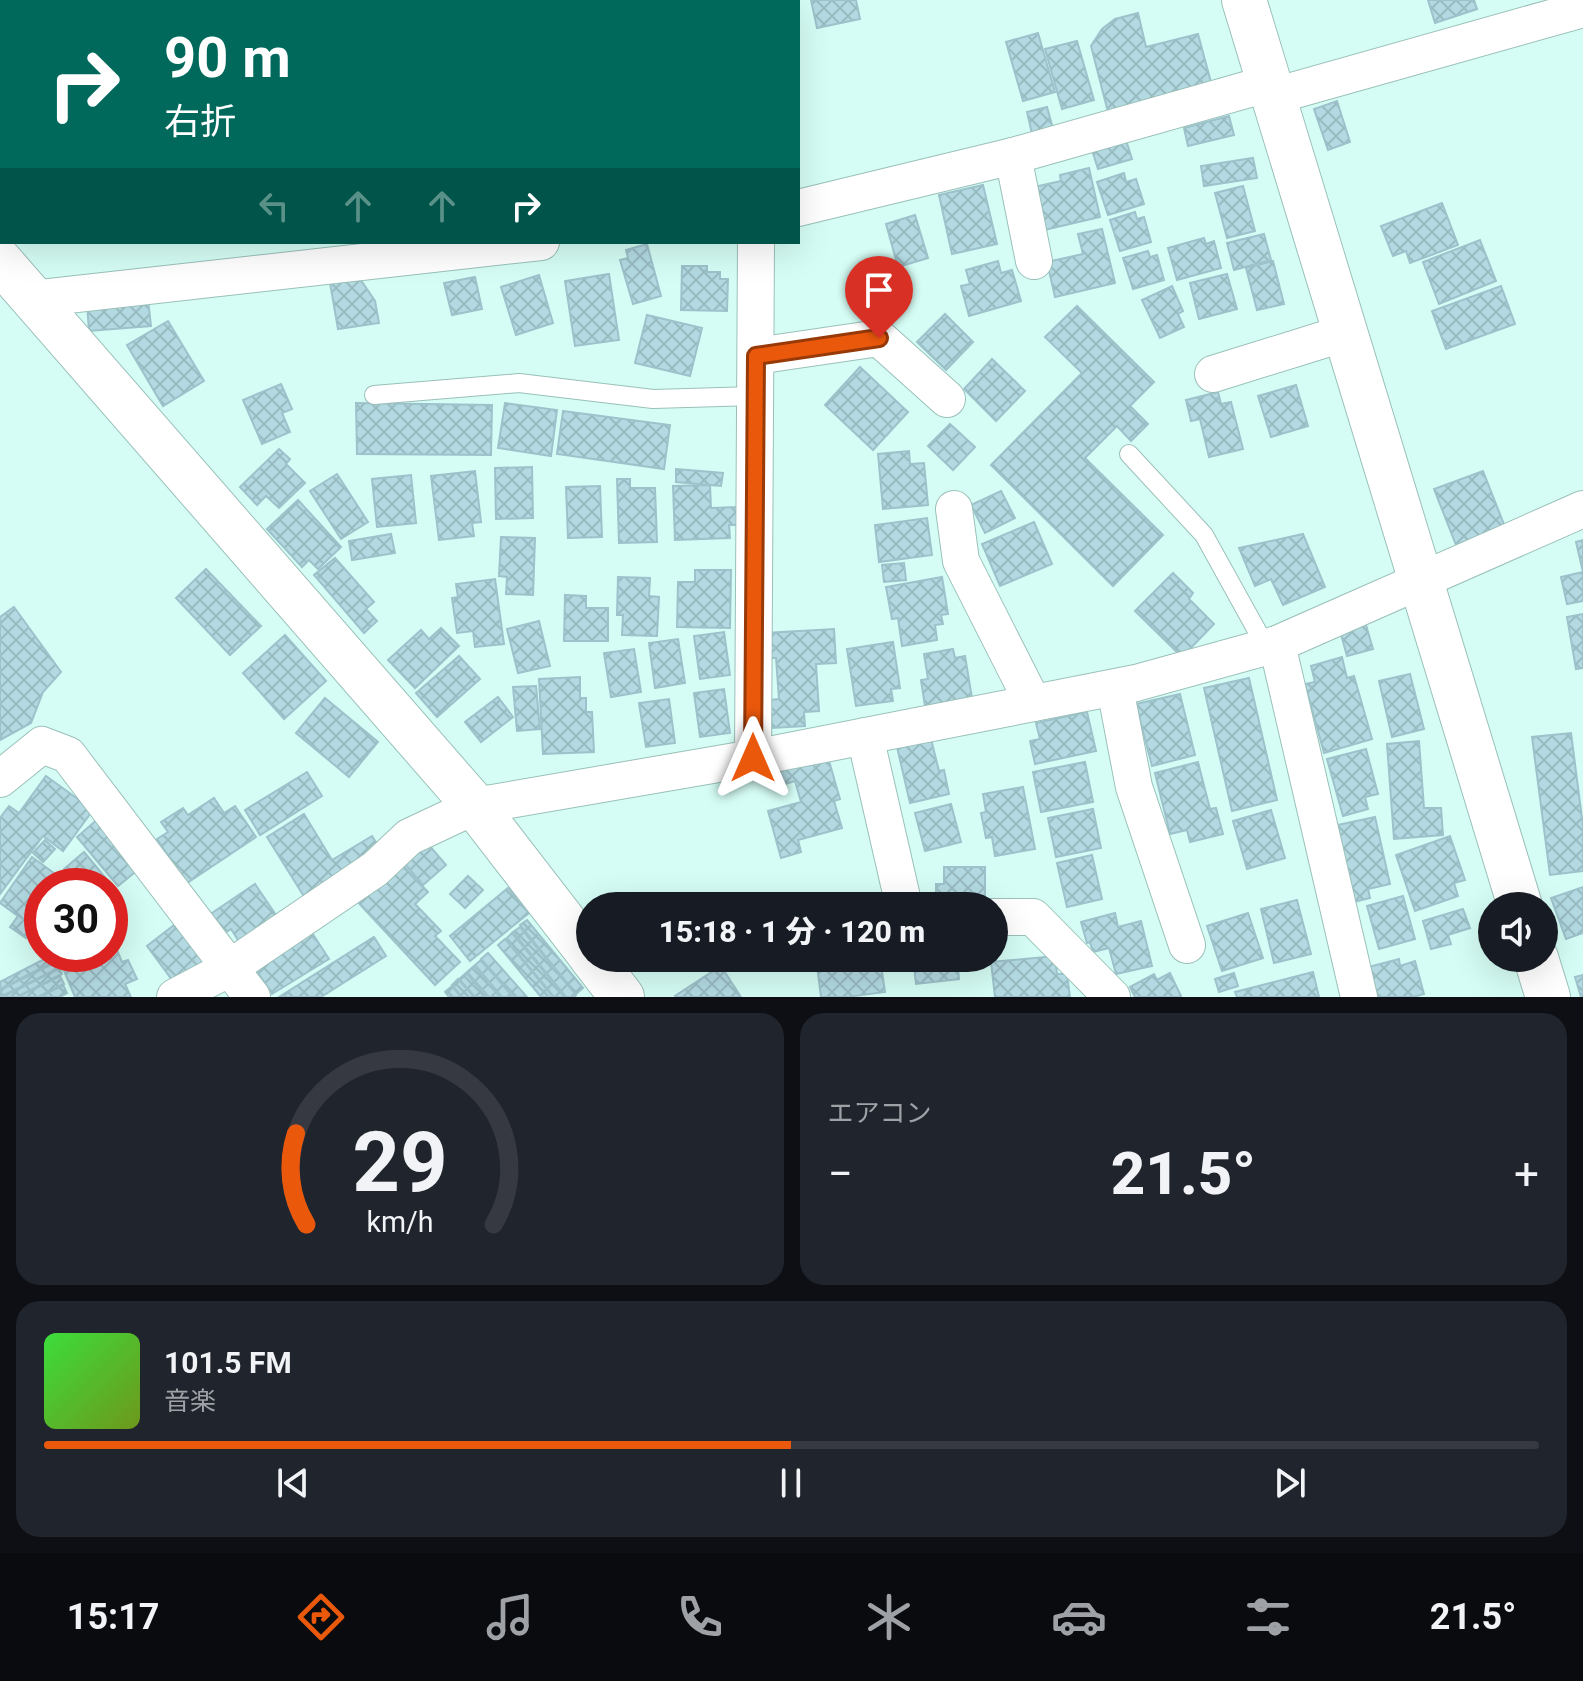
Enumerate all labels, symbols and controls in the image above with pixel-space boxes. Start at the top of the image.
text: 90 m [164,25,291,91]
icon: right [32,32,136,136]
text: 右折 [164,101,236,143]
icon: left [252,184,296,228]
icon: ahead [336,184,380,228]
icon: ahead [420,184,464,228]
icon: right [504,184,548,228]
pin [845,256,913,338]
icon: arrive [857,268,901,312]
position arrow [711,716,795,800]
speed limit sign: 30 [24,868,128,972]
map controls [1478,892,1558,972]
button: sound [1478,892,1558,972]
text: 15:18 · 1 分 · 120 m [659,914,925,949]
text: エアコン [828,1098,932,1128]
text: 29 [352,1114,447,1211]
text: 21.5° [1111,1138,1256,1209]
text: − [828,1148,853,1200]
text: + [1514,1148,1539,1200]
text: km/h [366,1205,433,1239]
text: 101.5 FM [164,1345,292,1380]
text: 音楽 [164,1386,216,1416]
icon: previous [271,1461,315,1505]
icon: pause [769,1461,813,1505]
icon: next [1268,1461,1312,1505]
icon: directions [293,1589,349,1645]
icon: music [482,1589,538,1645]
icon: phone [672,1589,728,1645]
icon: climate [861,1589,917,1645]
icon: car [1051,1589,1107,1645]
icon: filters [1240,1589,1296,1645]
text: 15:17 [67,1596,160,1638]
text: 21.5° [1430,1596,1516,1638]

